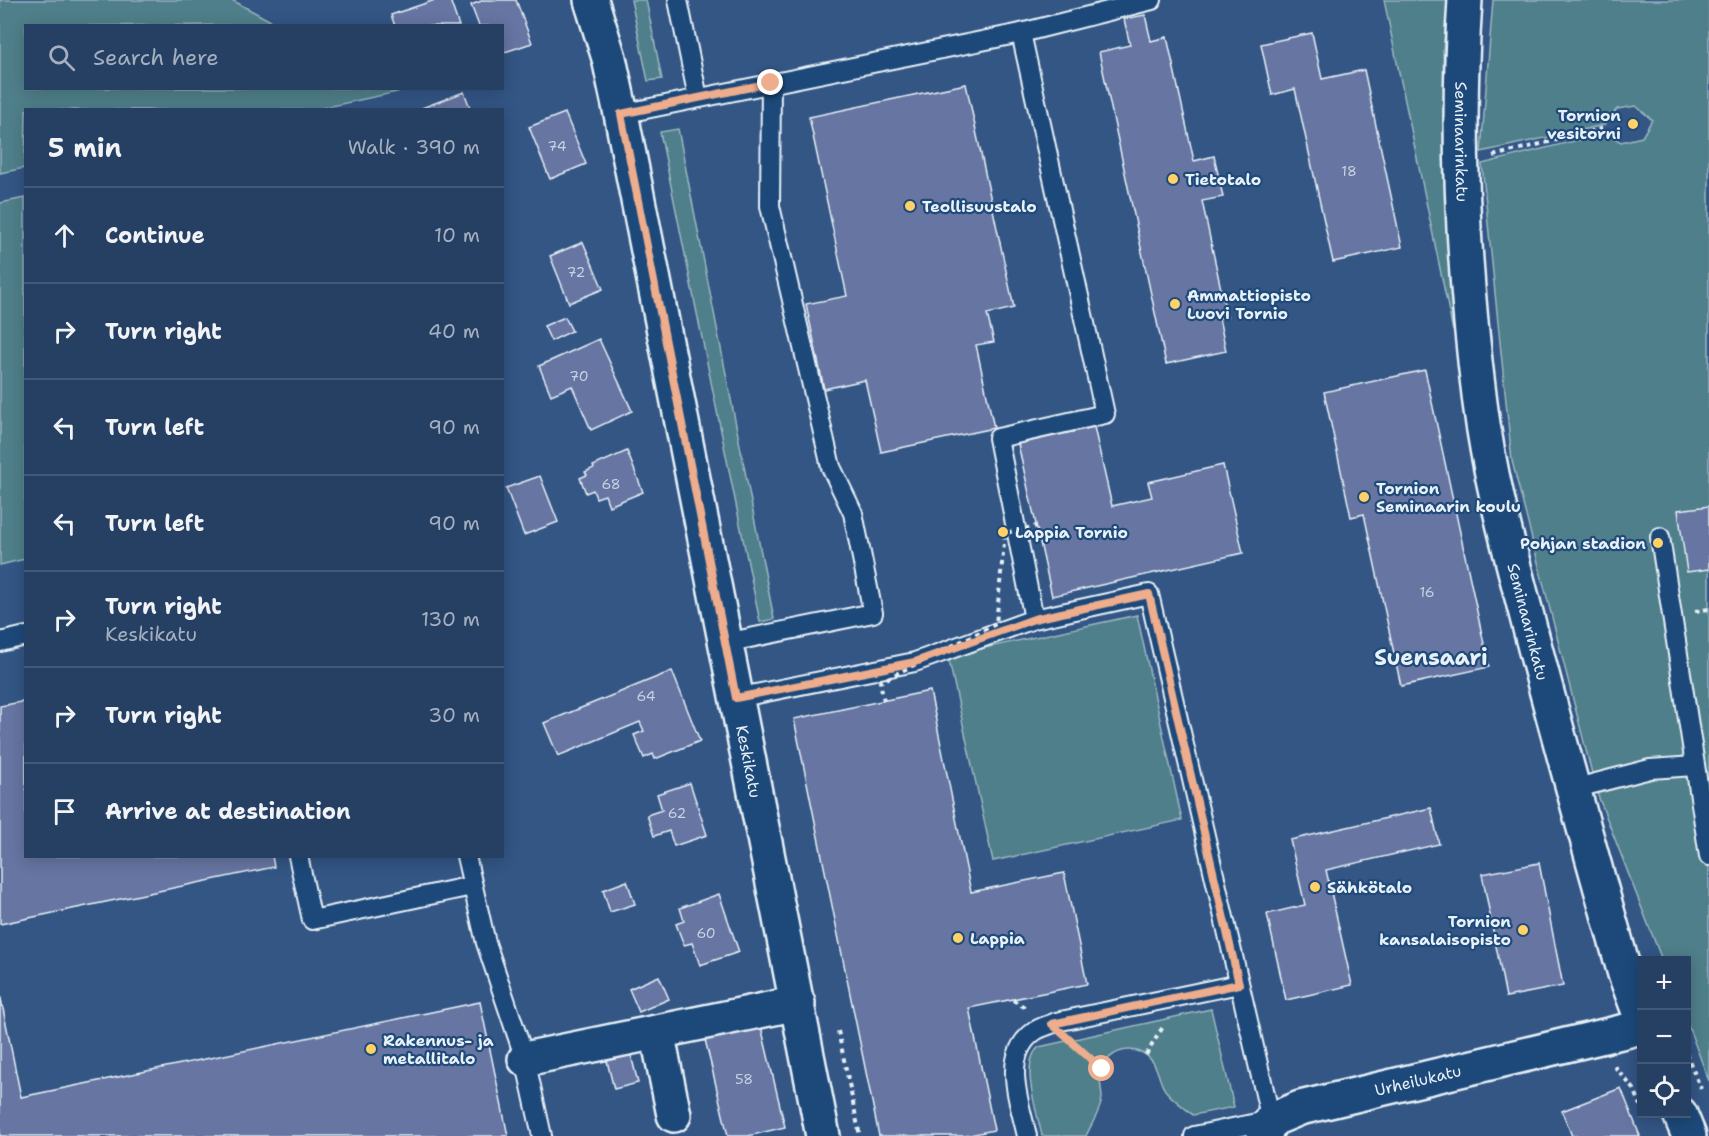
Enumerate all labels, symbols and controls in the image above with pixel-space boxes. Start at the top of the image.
search box [24,24,504,90]
icon: search [45,41,78,74]
text: Search here [93,43,219,72]
route end [757,69,783,95]
street label: Seminaarinkatu [1451,82,1473,203]
place label: Tornion vesitorni [1547,105,1621,144]
marker: Tornion vesitorni [1626,117,1640,131]
text: 5 min [48,130,122,165]
text: Walk · 390 m [348,134,480,160]
house number: 74 [548,137,567,155]
house number: 18 [1341,162,1357,180]
place label: Tietotalo [1185,169,1261,190]
marker: Tietotalo [1166,172,1180,186]
place label: Teollisuustalo [922,196,1037,217]
marker: Teollisuustalo [903,199,917,213]
icon: ahead [48,219,81,252]
text: Continue [105,221,205,250]
text: 10 m [434,222,480,248]
house number: 72 [567,263,585,281]
place label: Ammattiopisto Luovi Tornio [1187,285,1311,324]
marker: Ammattiopisto Luovi Tornio [1168,297,1182,311]
icon: right [48,315,81,348]
text: Turn right [105,317,222,346]
text: 40 m [428,318,480,344]
house number: 70 [569,367,589,385]
icon: left [48,411,81,444]
text: Turn left [105,413,204,442]
text: 90 m [428,414,480,440]
house number: 68 [601,475,621,493]
place label: Tornion Seminaarin koulu [1376,478,1521,517]
marker: Tornion Seminaarin koulu [1357,490,1371,504]
icon: left [48,507,81,540]
text: Turn left [105,509,204,538]
text: 90 m [428,510,480,536]
place label: Lappia Tornio [1015,522,1128,543]
marker: Lappia Tornio [996,525,1010,539]
place label: Pohjan stadion [1520,533,1646,554]
marker: Pohjan stadion [1651,536,1665,550]
street label: Seminaarinkatu [1503,561,1554,683]
house number: 16 [1419,583,1435,601]
text: Turn right [105,592,222,621]
icon: right [48,603,81,636]
text: 130 m [421,606,480,632]
text: Keskikatu [105,621,197,647]
district label: Suensaari [1374,643,1488,672]
house number: 64 [636,687,656,705]
icon: right [48,699,81,732]
text: Turn right [105,701,222,730]
text: 30 m [428,702,480,728]
street label: Keskikatu [732,723,766,800]
icon: arrive [48,795,81,828]
text: Arrive at destination [105,797,351,826]
house number: 62 [668,804,686,822]
place label: Sähkötalo [1327,877,1412,898]
marker: Sähkötalo [1308,880,1322,894]
place label: Tornion kansalaisopisto [1379,911,1511,950]
marker: Tornion kansalaisopisto [1516,923,1530,937]
house number: 60 [696,924,716,942]
place label: Lappia [970,928,1025,949]
marker: Lappia [951,931,965,945]
map controls [1637,956,1691,1118]
button: + [1637,956,1691,1010]
button: − [1637,1010,1691,1064]
place label: Rakennus- ja metallitalo [383,1030,494,1069]
marker: Rakennus- ja metallitalo [364,1042,378,1056]
route start [1088,1055,1114,1081]
street label: Urheilukatu [1372,1060,1463,1101]
button: locate [1637,1064,1691,1118]
house number: 58 [735,1070,753,1088]

